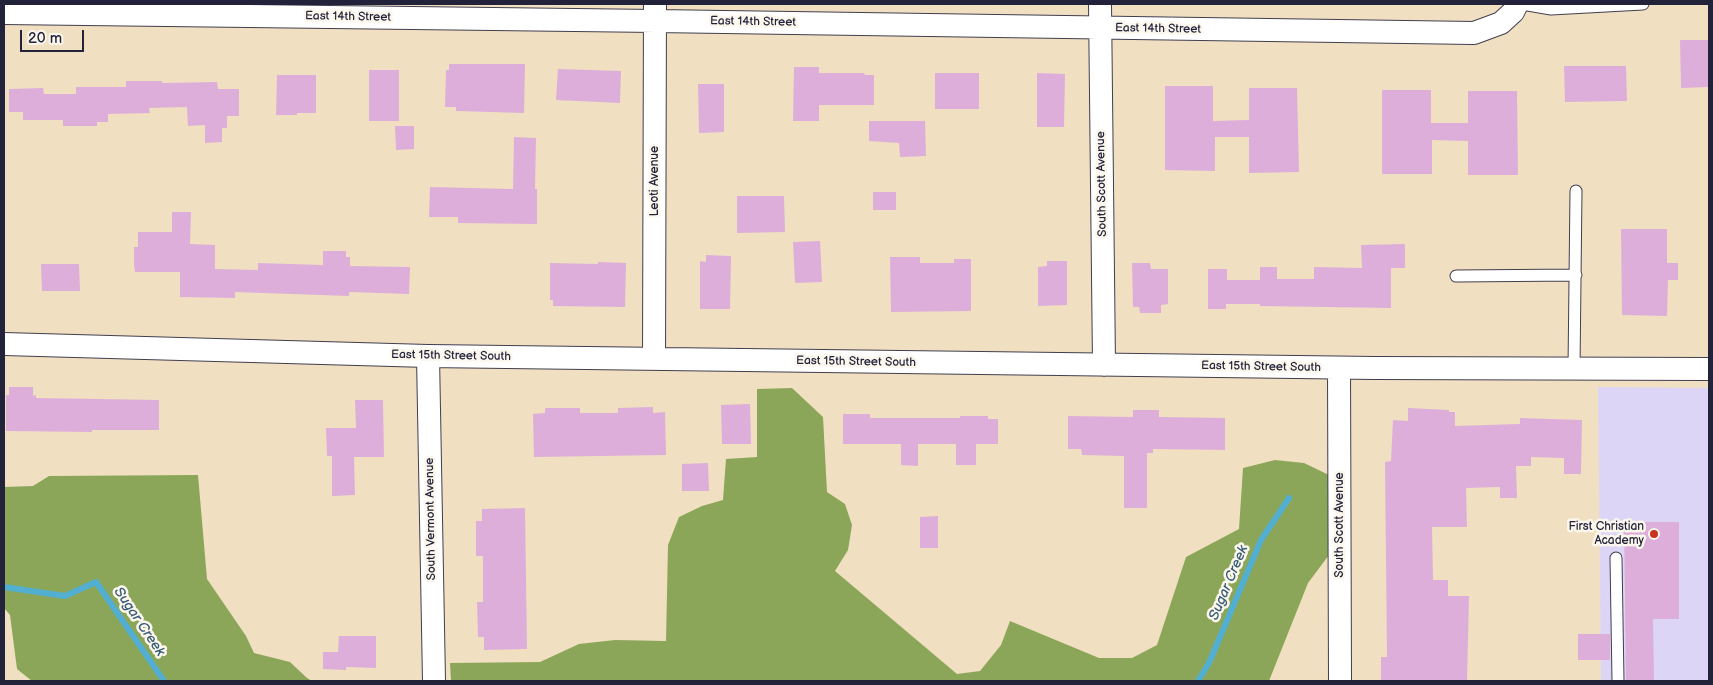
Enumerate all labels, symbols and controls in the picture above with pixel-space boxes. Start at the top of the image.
street label: East 14th Street [305,9,391,25]
street label: East 14th Street [710,14,796,30]
scale bar [22,20,86,52]
street label: East 14th Street [1115,21,1201,37]
text: 20 m [28,29,62,48]
street label: South Scott Avenue [1094,131,1110,237]
street label: Leoti Avenue [648,146,662,216]
street label: East 15th Street South [391,348,511,364]
street label: East 15th Street South [796,354,916,370]
street label: East 15th Street South [1201,359,1321,375]
street label: South Vermont Avenue [423,457,439,581]
street label: South Scott Avenue [1333,472,1347,578]
place label: First Christian Academy [1569,520,1644,548]
marker: First Christian Academy [1648,528,1660,540]
water label: Sugar Creek [1206,543,1252,623]
water label: Sugar Creek [110,584,168,660]

